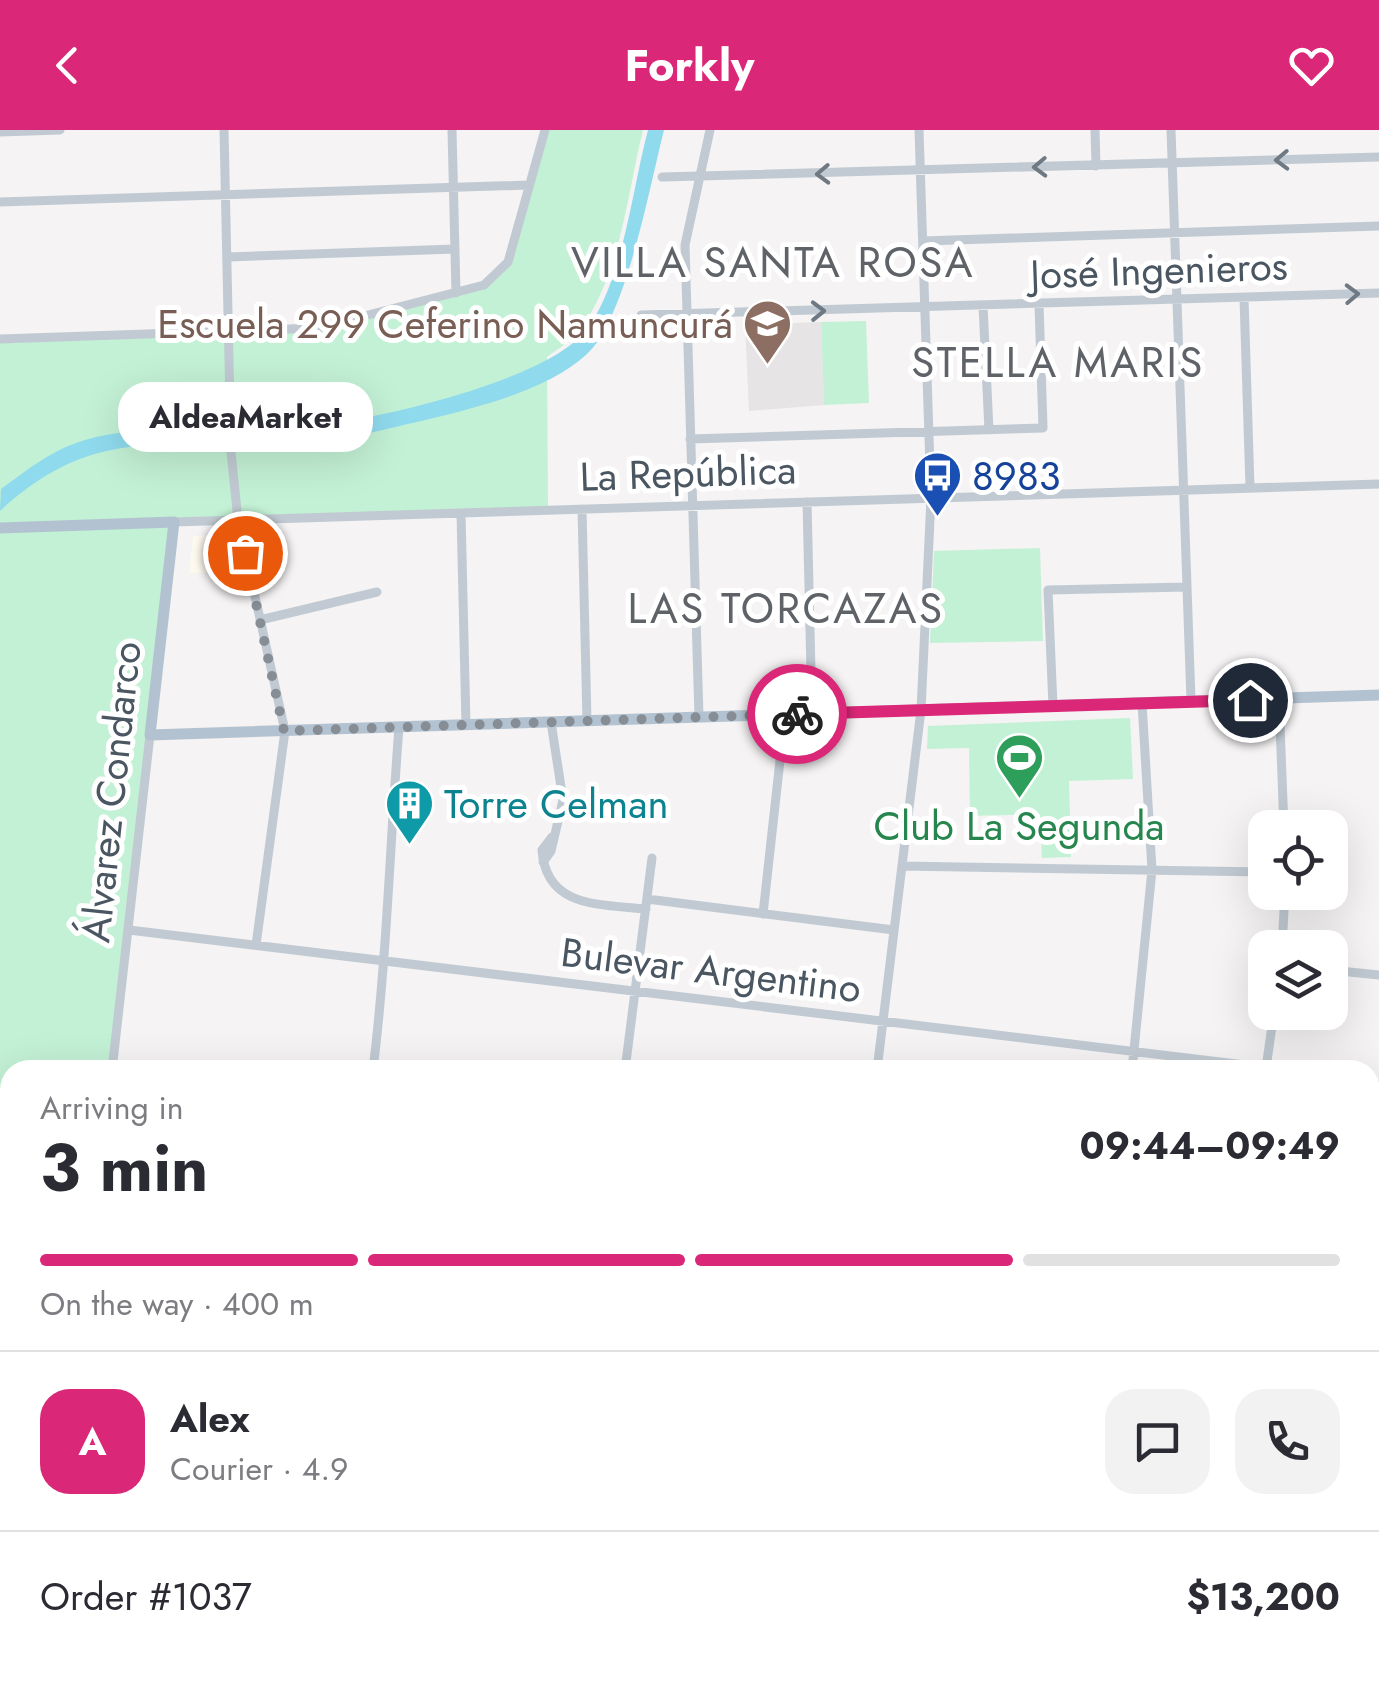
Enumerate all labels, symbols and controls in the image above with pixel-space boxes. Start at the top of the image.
text: Forkly [624,33,755,98]
icon: back [40,38,95,93]
icon: heart [1284,38,1339,93]
one-way arrow [1273,149,1289,170]
one-way arrow [1031,157,1047,178]
one-way arrow [814,163,830,184]
district label: VILLA SANTA ROSA [571,232,975,293]
street label: José Ingenieros [1024,237,1289,304]
one-way arrow [1345,284,1361,305]
place label: Escuela 299 Ceferino Namuncurá [157,295,733,353]
school or university icon: Escuela 299 Ceferino Namuncurá [742,298,794,366]
one-way arrow [810,300,826,321]
district label: STELLA MARIS [911,332,1205,393]
callout: AldeaMarket [118,383,372,453]
text: AldeaMarket [149,394,342,440]
street label: La República [579,440,797,506]
place label: 8983 [972,447,1061,505]
bus stop icon: 8983 [911,450,963,518]
pin [203,511,288,596]
icon: bag [218,526,273,581]
district label: LAS TORCAZAS [627,578,945,639]
street label: Álvarez Condarco [66,639,156,945]
pin [1208,658,1293,743]
courier [747,664,847,764]
icon: home [1223,673,1278,728]
icon: bike [770,687,825,742]
sports icon: Club La Segunda [993,732,1045,800]
place label: Torre Celman [444,775,669,833]
building icon: Torre Celman [383,778,435,846]
place label: Club La Segunda [874,797,1165,855]
map controls [1248,810,1348,1030]
button: locate [1248,810,1348,910]
street label: Bulevar Argentino [558,923,864,1017]
button: layers [1248,930,1348,1030]
text: Arriving in [40,1085,184,1131]
text: 09:44–09:49 [1080,1118,1340,1173]
text: 3 min [40,1121,208,1215]
text: On the way · 400 m [40,1281,314,1327]
button: chat [1105,1389,1210,1494]
button: phone [1235,1389,1340,1494]
text: Alex [170,1391,250,1446]
text: A [79,1414,106,1469]
text: Courier · 4.9 [170,1446,348,1492]
text: Order #1037 [40,1569,252,1624]
text: $13,200 [1186,1569,1340,1624]

